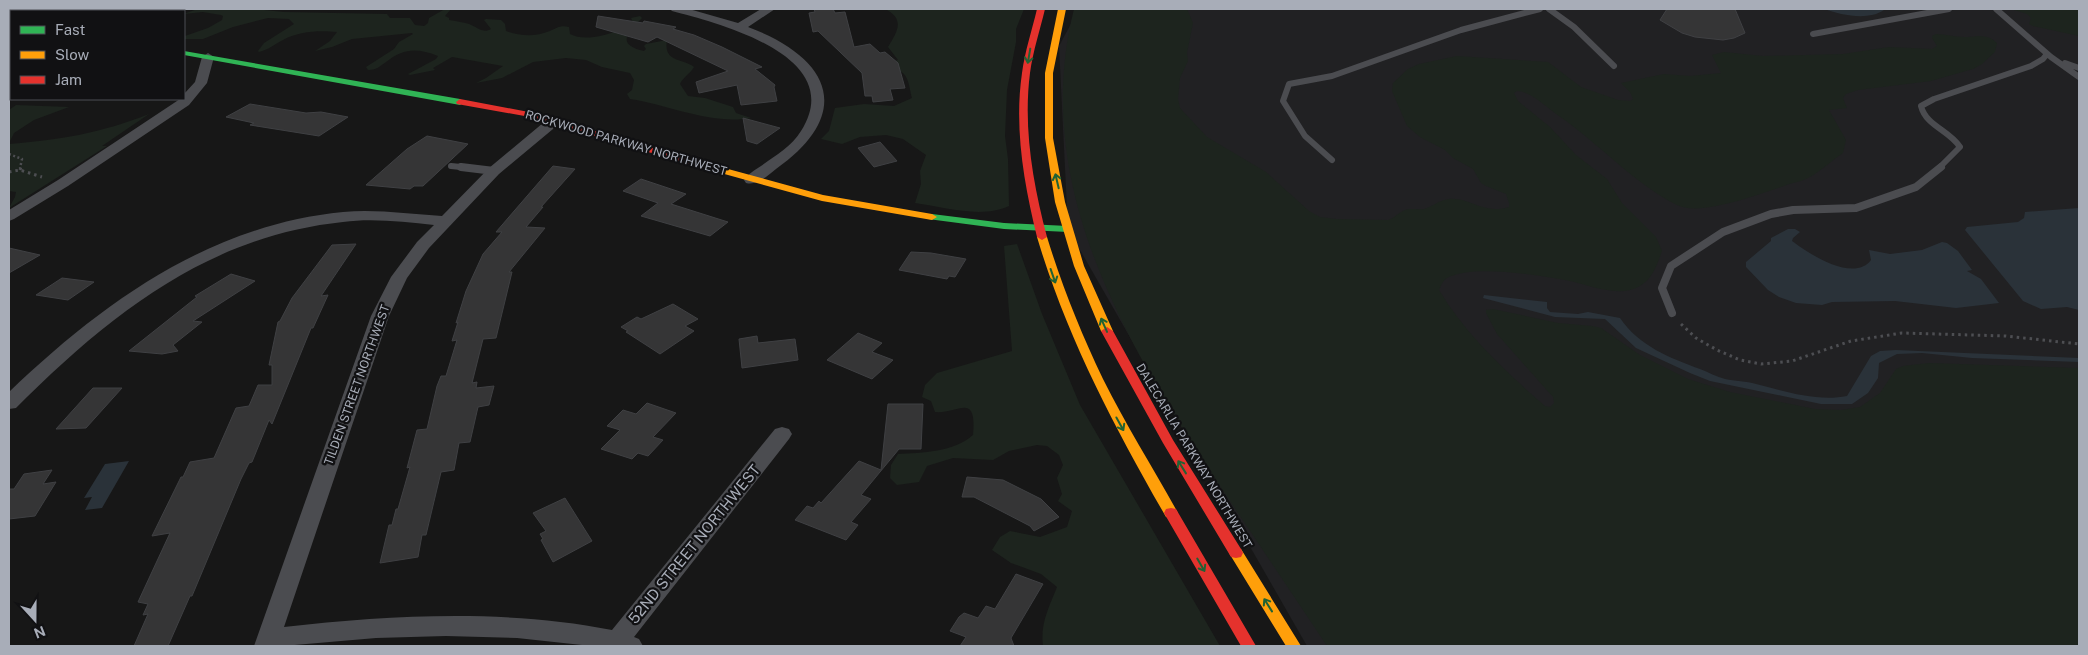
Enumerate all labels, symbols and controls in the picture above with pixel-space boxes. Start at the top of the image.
legend [10,10,185,100]
text: Fast [55,21,85,38]
text: Slow [55,46,90,63]
one-way arrow [1024,48,1034,64]
text: Jam [55,71,82,88]
street label: ROCKWOOD PARKWAY NORTHWEST [524,107,728,179]
one-way arrow [1052,174,1061,190]
one-way arrow [1049,267,1058,283]
street label: TILDEN STREET NORTHWEST [321,303,393,467]
one-way arrow [1099,318,1109,333]
street label: DALECARLIA PARKWAY NORTHWEST [1133,361,1255,551]
one-way arrow [1115,416,1125,431]
one-way arrow [1177,460,1187,474]
street label: 52ND STREET NORTHWEST [625,461,763,627]
one-way arrow [1196,557,1206,572]
north arrow [10,595,60,645]
one-way arrow [1263,598,1273,612]
text: N [32,623,48,642]

